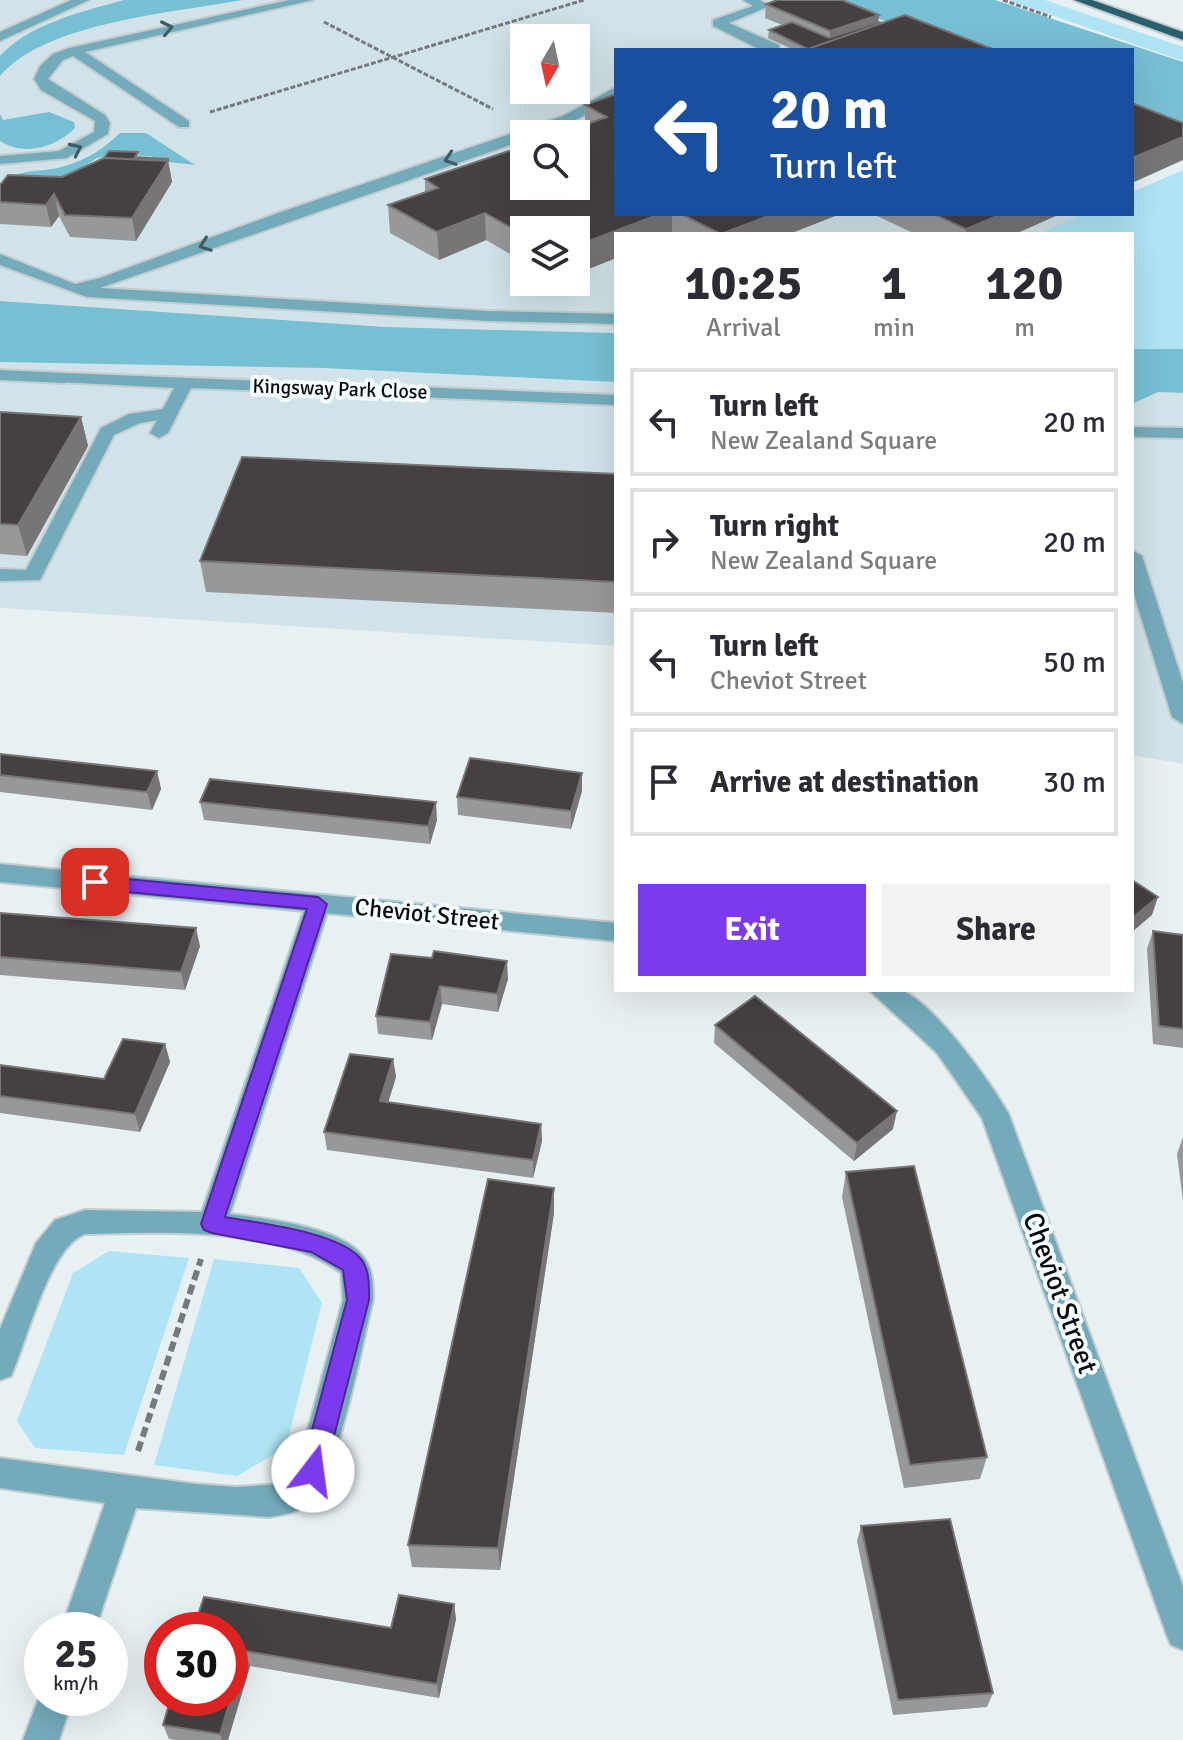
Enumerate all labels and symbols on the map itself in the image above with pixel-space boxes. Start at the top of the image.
one-way arrow [160,20,173,37]
north arrow [510,24,590,104]
one-way arrow [68,143,83,159]
one-way arrow [444,150,458,166]
one-way arrow [199,235,213,252]
street label: Kingsway Park Close [252,373,428,405]
pin [61,848,129,916]
street label: Cheviot Street [353,892,501,936]
street label: Cheviot Street [1015,1208,1105,1378]
position arrow [271,1429,355,1513]
speed limit sign: 30 [144,1612,248,1716]

